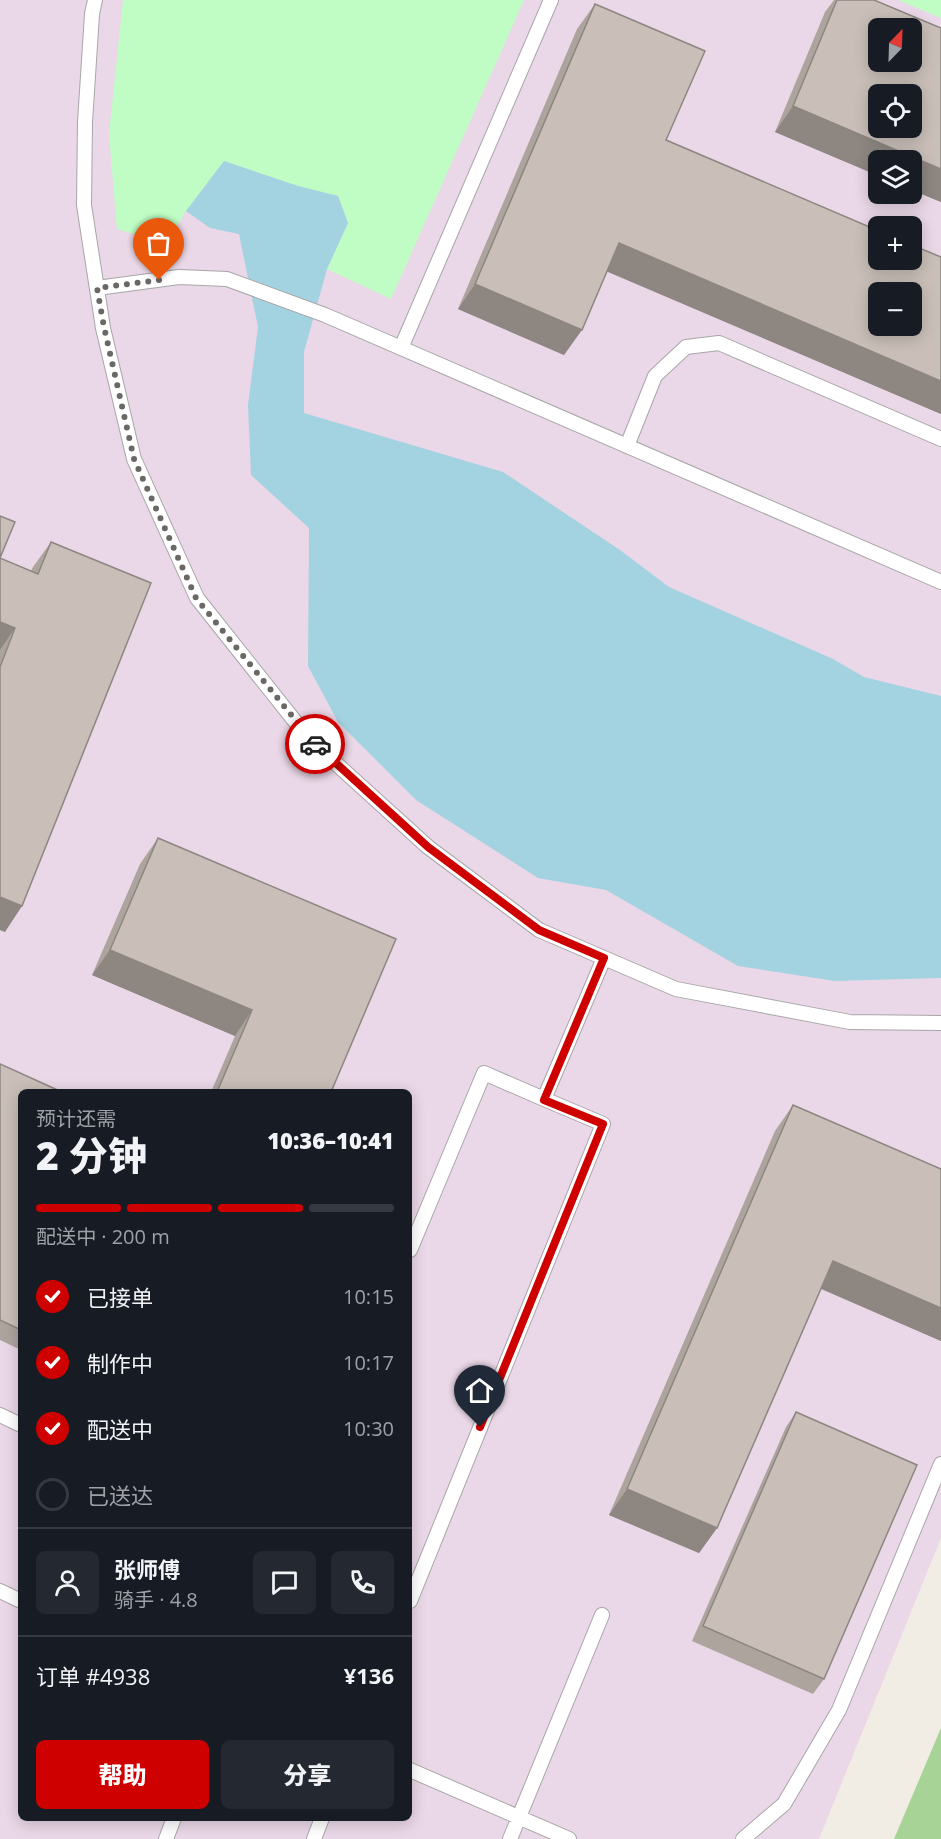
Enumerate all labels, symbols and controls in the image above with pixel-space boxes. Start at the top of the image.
north arrow [868,18,922,72]
map controls [868,18,922,336]
button: locate [868,84,922,138]
button: layers [868,150,922,204]
button: + [868,216,922,270]
pin [133,218,184,280]
icon: bag [142,227,175,260]
button: − [868,282,922,336]
courier [285,714,345,774]
icon: car [299,728,332,761]
text: 预计还需 [36,1105,116,1132]
text: 10:36–10:41 [267,1125,394,1155]
text: 2 分钟 [36,1128,147,1181]
text: 配送中 · 200 m [36,1223,170,1250]
icon: check [36,1280,69,1313]
text: 已接单 [87,1282,153,1312]
text: 10:15 [343,1283,394,1310]
icon: check [36,1346,69,1379]
text: 制作中 [87,1348,153,1378]
text: 10:17 [343,1349,394,1376]
pin [454,1365,505,1427]
icon: home [463,1374,496,1407]
icon: check [36,1412,69,1445]
text: 配送中 [87,1414,153,1444]
text: 10:30 [343,1415,394,1442]
text: 已送达 [87,1480,153,1510]
button: person [36,1551,99,1614]
button: chat [253,1551,316,1614]
button: phone [331,1551,394,1614]
text: 张师傅 [114,1554,180,1584]
text: 骑手 · 4.8 [114,1586,198,1613]
text: ¥136 [344,1660,394,1690]
text: 订单 #4938 [36,1661,150,1691]
button: 帮助 [36,1740,209,1809]
button: 分享 [221,1740,394,1809]

